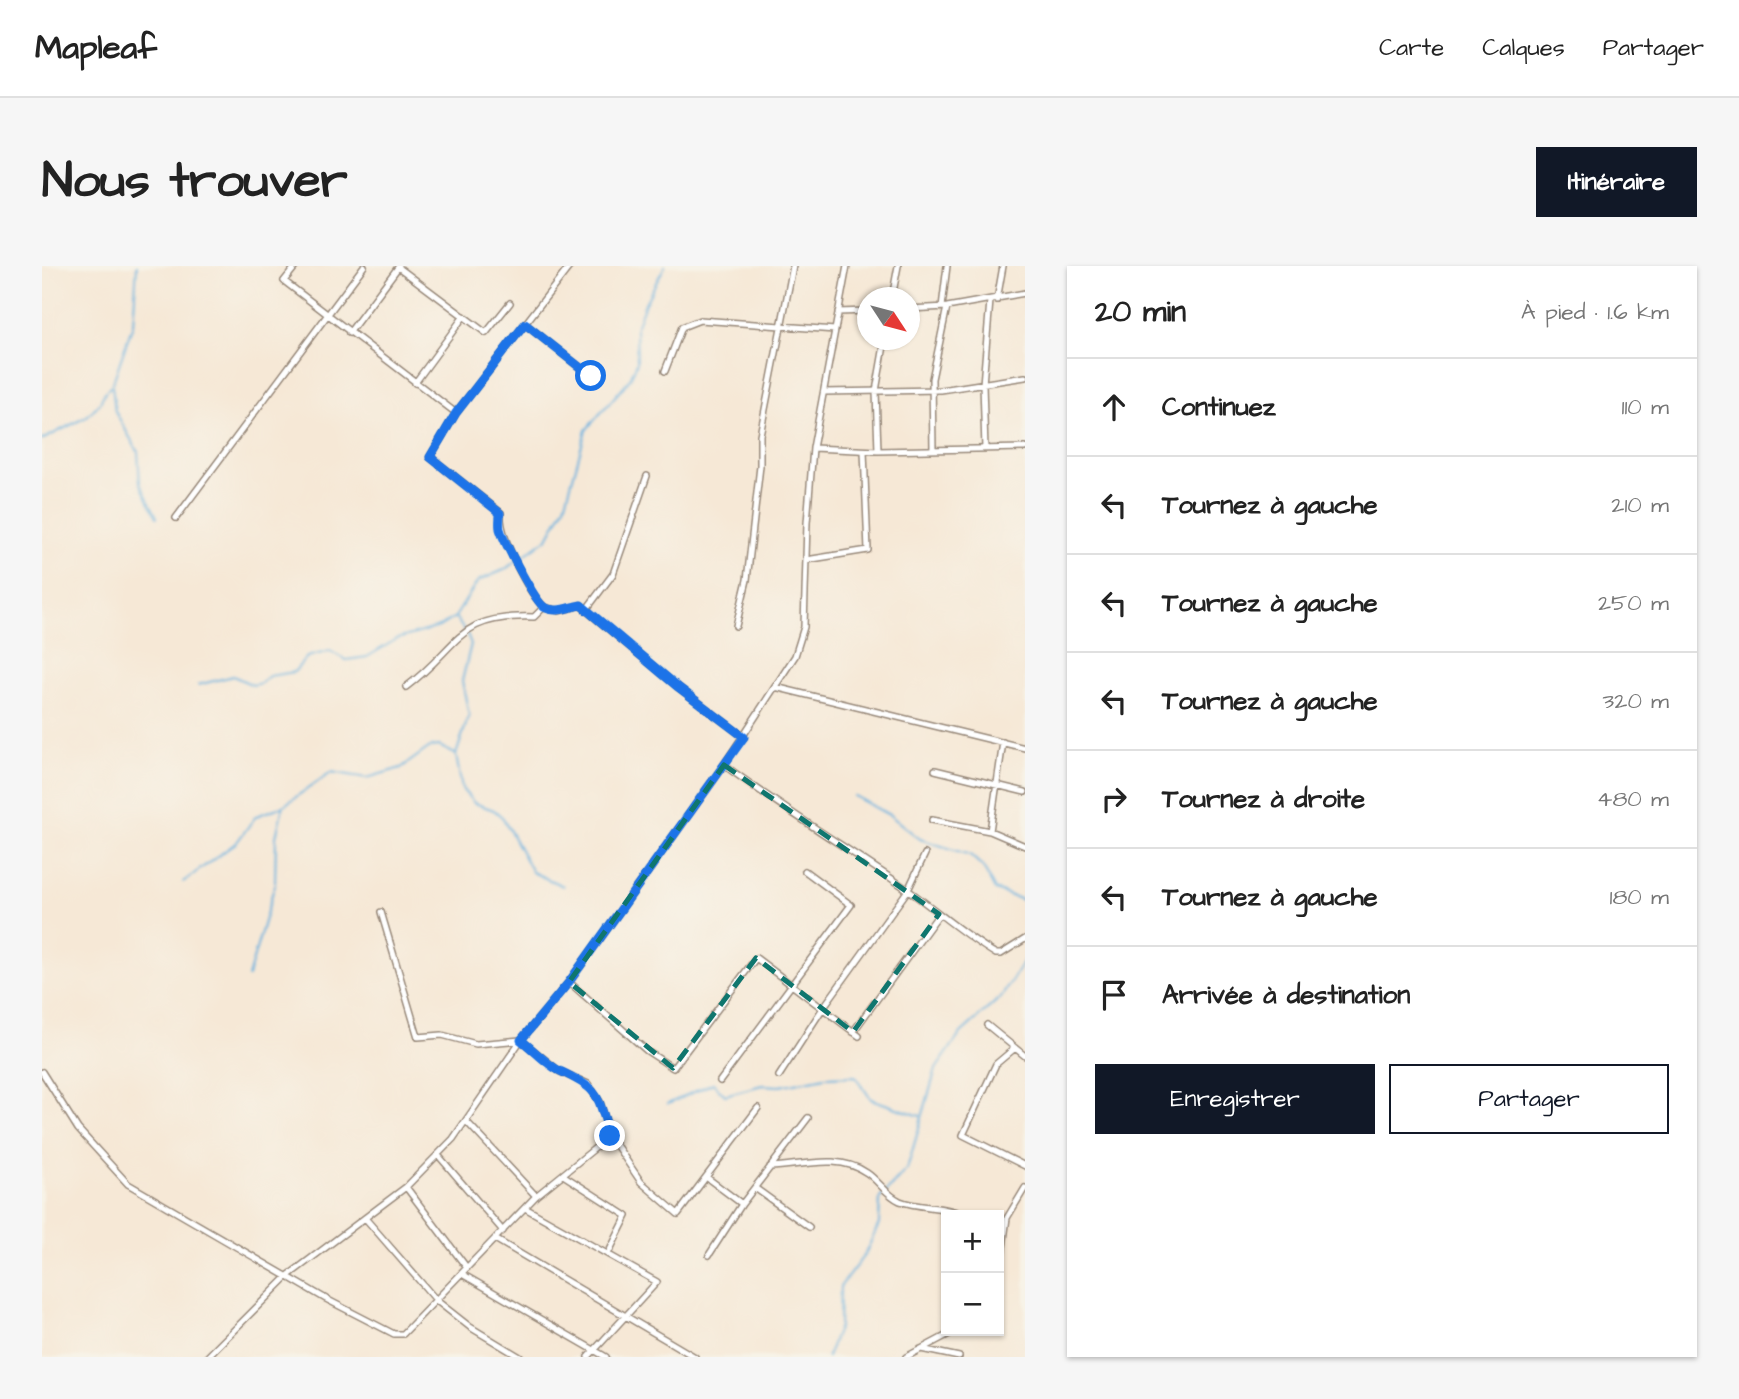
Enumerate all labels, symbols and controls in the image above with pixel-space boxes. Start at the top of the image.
text: Mapleaf [35,25,157,71]
text: Carte [1379,31,1444,65]
text: Calques [1482,31,1565,65]
text: Partager [1603,31,1704,65]
button: Itinéraire [1536,147,1697,217]
text: Nous trouver [42,148,348,216]
north arrow [857,287,920,350]
text: 20 min [1095,291,1186,333]
text: À pied · 1.6 km [1521,296,1669,328]
route start [575,360,606,391]
icon: ahead [1095,388,1133,426]
text: Continuez [1162,389,1276,425]
text: 110 m [1621,391,1669,423]
icon: left [1095,486,1133,524]
text: Tournez à gauche [1162,487,1378,523]
text: 210 m [1611,489,1669,521]
icon: left [1095,584,1133,622]
text: Tournez à gauche [1162,585,1378,621]
text: 250 m [1598,587,1669,619]
icon: left [1095,682,1133,720]
text: Tournez à gauche [1162,683,1378,719]
text: 320 m [1603,685,1669,717]
icon: right [1095,780,1133,818]
text: Tournez à droite [1162,781,1365,817]
text: 480 m [1597,783,1669,815]
icon: left [1095,878,1133,916]
text: Tournez à gauche [1162,879,1378,915]
text: 180 m [1610,881,1669,913]
icon: arrive [1095,976,1133,1014]
text: Arrivée à destination [1162,977,1410,1013]
button: Enregistrer [1095,1064,1375,1134]
button: Partager [1389,1064,1669,1134]
route end [594,1120,625,1151]
map controls [941,1210,1004,1336]
button: + [941,1210,1004,1273]
button: − [941,1273,1004,1336]

